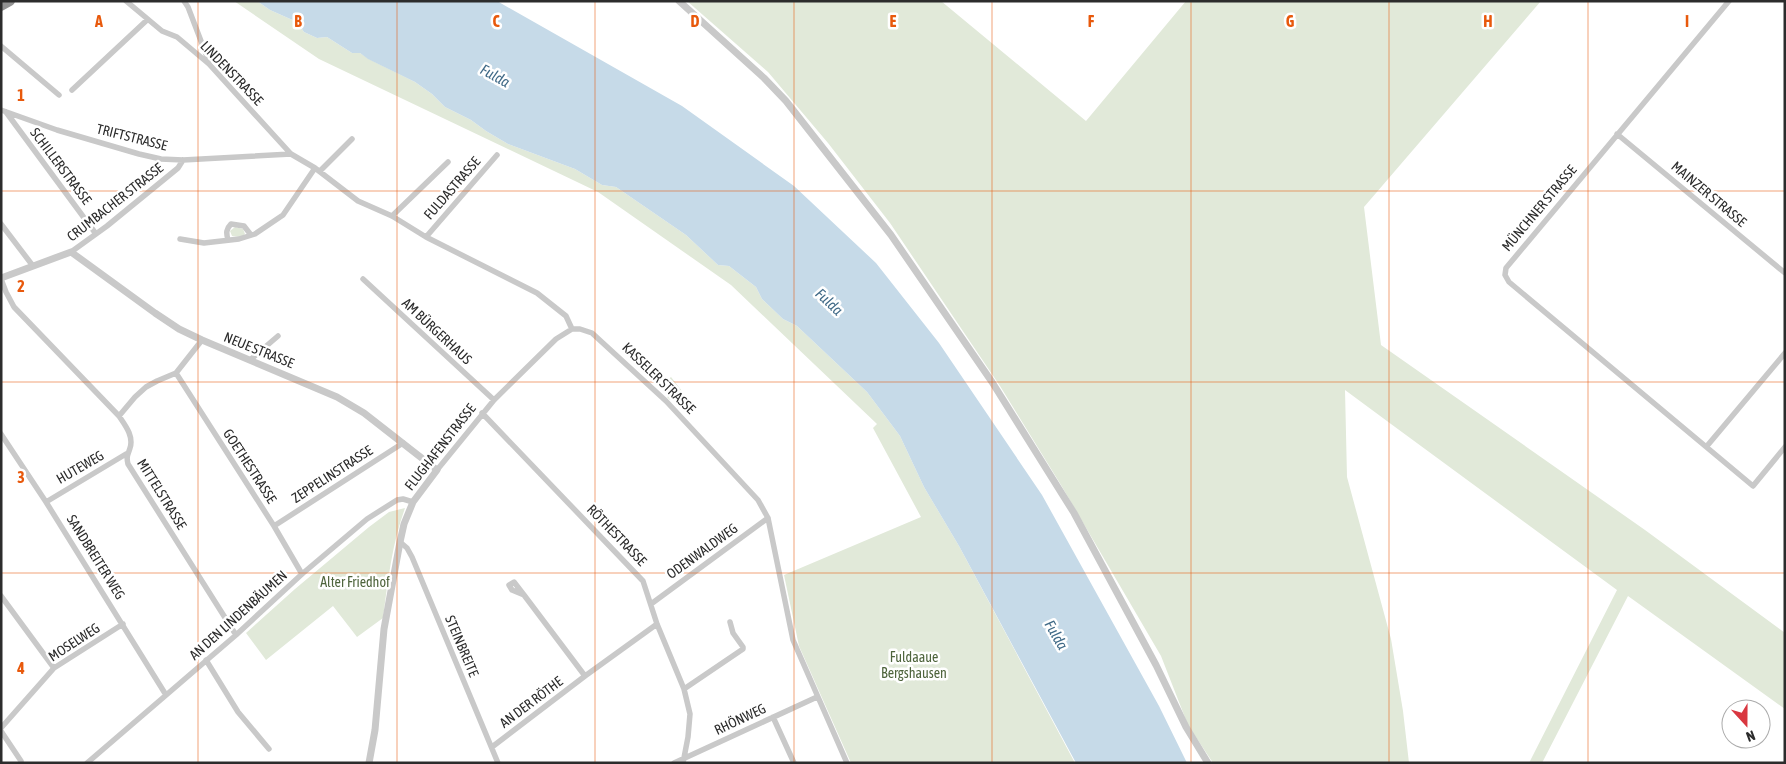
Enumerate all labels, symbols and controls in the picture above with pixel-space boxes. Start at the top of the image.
text: A [94,12,103,30]
text: B [294,12,302,30]
text: C [492,12,500,30]
text: D [691,12,700,30]
text: E [890,12,897,30]
text: F [1088,12,1095,30]
text: G [1286,12,1295,30]
text: H [1483,12,1493,30]
text: I [1685,12,1689,30]
street label: LINDENSTRASSE [197,38,267,108]
water label: Fulda [478,61,513,91]
text: 1 [17,86,25,104]
street label: TRIFTSTRASSE [95,121,169,153]
street label: SCHILLERSTRASSE [27,125,95,207]
street label: FULDASTRASSE [420,153,484,223]
street label: MAINZER STRASSE [1668,158,1750,230]
street label: CRUMBACHER STRASSE [64,160,166,244]
street label: MÜNCHNER STRASSE [1498,162,1580,254]
text: 2 [17,277,25,295]
water label: Fulda [812,285,846,318]
street label: AM BÜRGERHAUS [399,295,475,367]
street label: NEUE STRASSE [222,329,296,371]
street label: KASSELER STRASSE [619,339,699,417]
street label: FLUGHAFENSTRASSE [401,401,479,493]
street label: GOETHESTRASSE [220,426,280,506]
street label: ZEPPELINSTRASSE [289,442,375,506]
street label: HUTEWEG [53,447,107,487]
street label: MITTELSTRASSE [134,456,190,532]
text: 3 [17,468,25,486]
street label: RÖTHESTRASSE [584,501,650,569]
street label: SANDBREITER WEG [64,512,128,602]
street label: ODENWALDWEG [663,520,741,582]
street label: AN DEN LINDENBÄUMEN [186,567,290,663]
park label: Alter Friedhof [320,574,390,590]
street label: STEINBREITE [442,613,482,679]
water label: Fulda [1041,617,1072,652]
street label: MOSELWEG [45,620,103,664]
park label: Fuldaaue Bergshausen [881,649,947,681]
text: 4 [16,659,25,677]
street label: AN DER RÖTHE [496,673,566,731]
north arrow [1721,699,1771,749]
street label: RHÖNWEG [712,700,768,738]
text: N [1744,727,1757,745]

